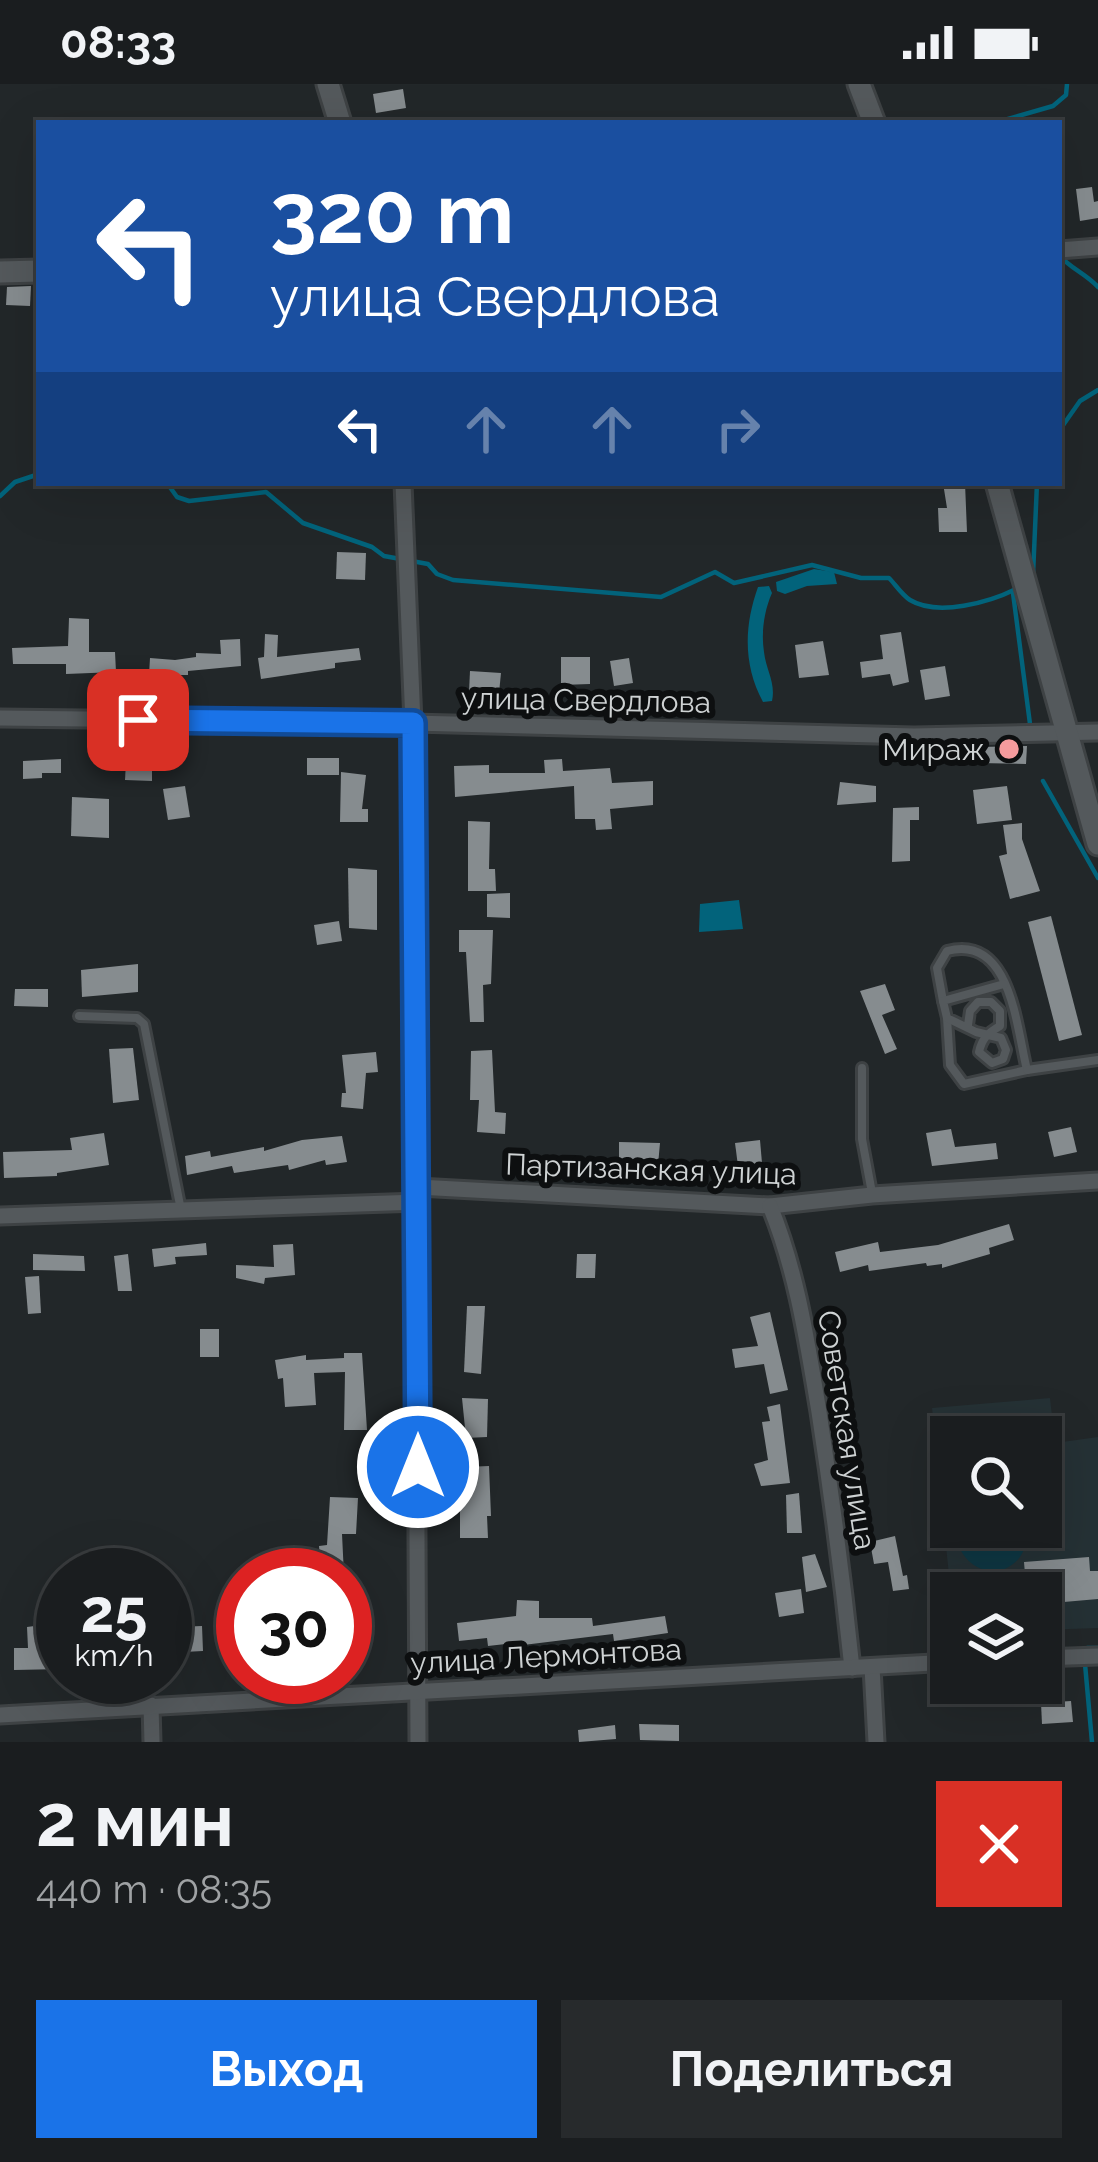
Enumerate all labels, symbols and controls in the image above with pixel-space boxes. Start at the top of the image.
text: 08:33 [60,16,176,69]
text: 320 m [270,164,514,263]
icon: left [72,168,228,324]
text: улица Свердлова [270,265,720,329]
icon: left [327,396,393,462]
icon: ahead [453,396,519,462]
icon: ahead [579,396,645,462]
icon: right [705,396,771,462]
pin [87,669,189,771]
street label: улица Свердлова [461,680,711,720]
icon: arrive [105,687,171,753]
place label: Мираж [882,732,985,767]
marker: Мираж [996,736,1022,762]
street label: Партизанская улица [505,1146,797,1192]
street label: Советская улица [811,1308,883,1552]
position arrow [355,1404,481,1530]
map controls [930,1416,1062,1704]
button: search [930,1416,1062,1548]
speed limit sign: 30 [216,1548,372,1704]
button: layers [930,1572,1062,1704]
text: 25 [80,1576,148,1646]
street label: улица Лермонтова [410,1631,682,1681]
text: km/h [74,1638,154,1673]
text: 2 мин [36,1778,234,1863]
button: close [936,1781,1062,1907]
text: 440 m · 08:35 [36,1866,272,1912]
button: Выход [36,2000,537,2138]
button: Поделиться [561,2000,1062,2138]

